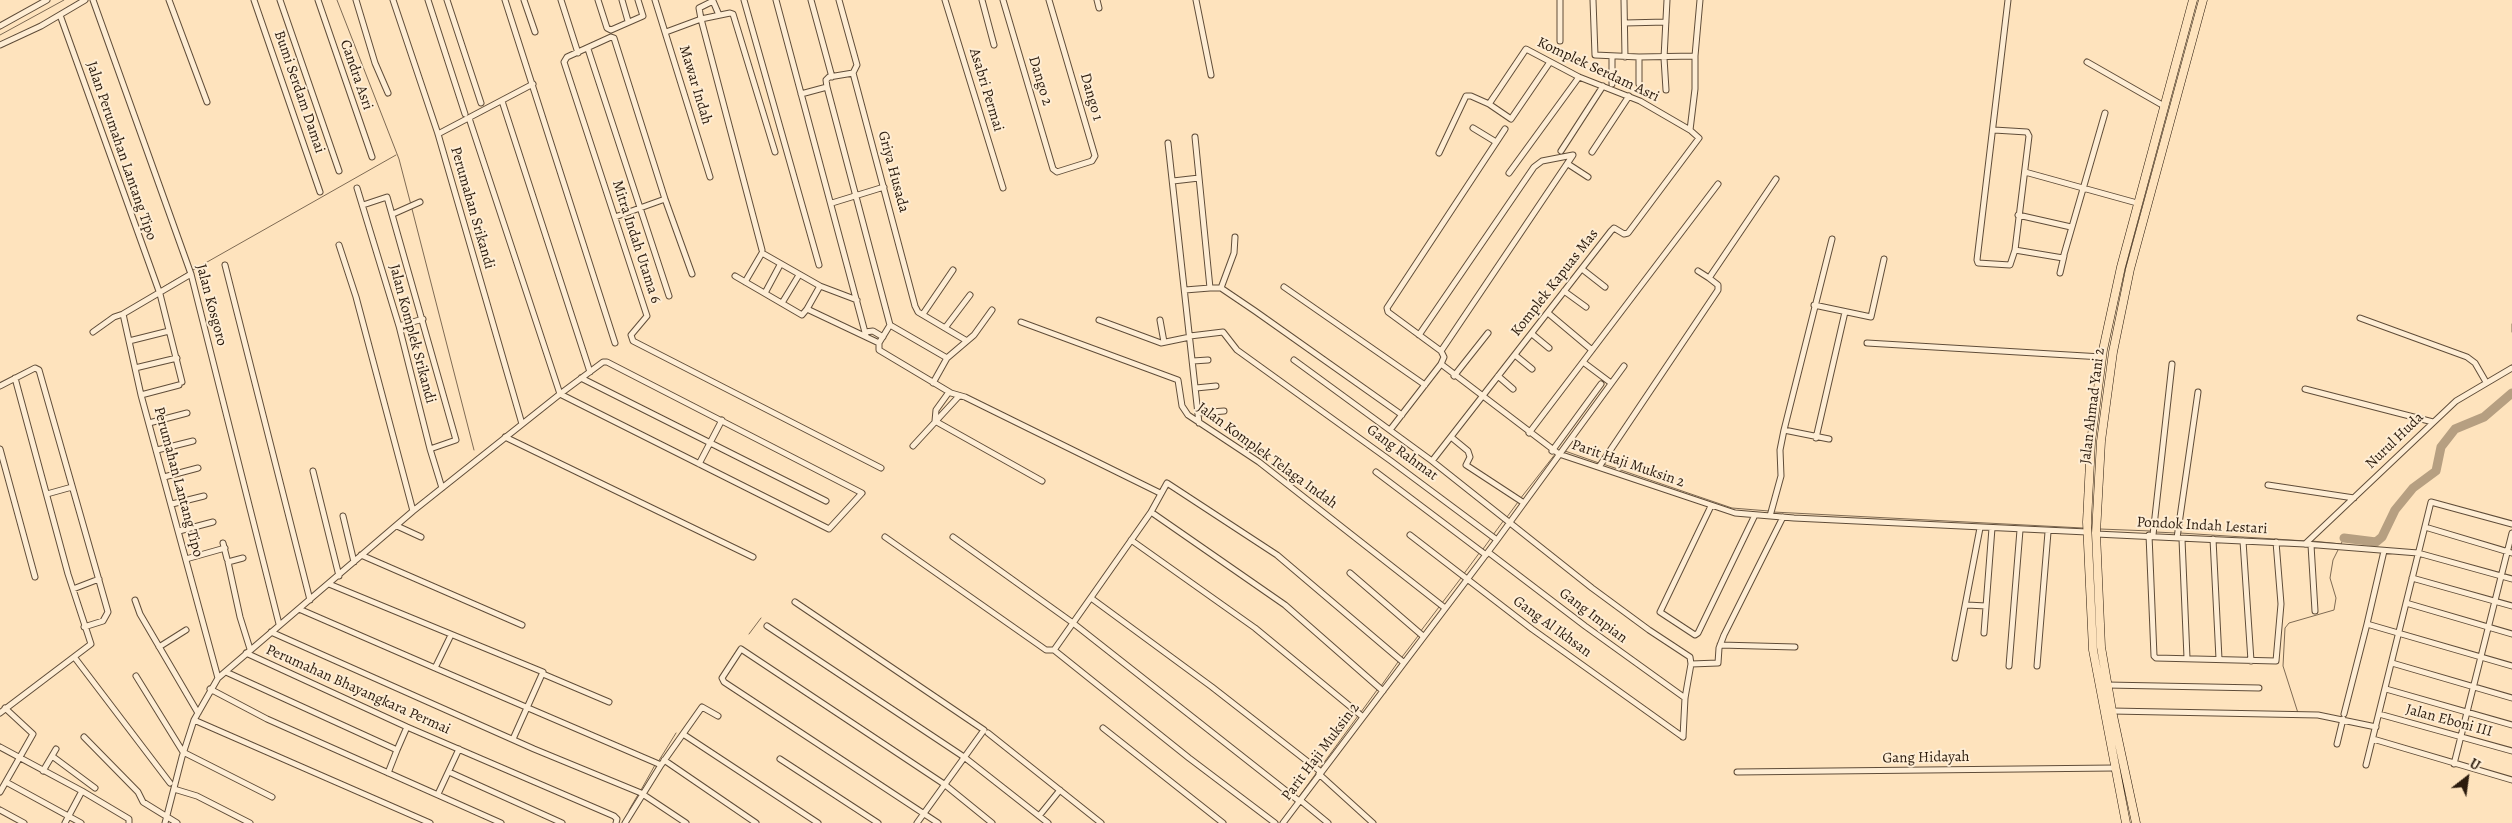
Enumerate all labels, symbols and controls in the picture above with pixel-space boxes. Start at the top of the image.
street label: Bumi Serdam Damai [270,28,328,156]
street label: Komplek Serdam Asri [1534,34,1662,106]
street label: Candra Asri [336,38,376,112]
street label: Mawar Indah [674,43,716,127]
street label: Asabri Permai [965,46,1007,134]
street label: Dango 2 [1024,54,1056,108]
street label: Jalan Perumahan Lantang Tipo [82,59,160,243]
street label: Dango 1 [1076,71,1106,123]
street label: Griya Husada [873,129,913,215]
street label: Perumahan Srikandi [446,145,498,271]
street label: Mitra Indah Utama 6 [608,178,664,306]
street label: Komplek Kapuas Mas [1507,226,1603,340]
street label: Jalan Kosgoro [191,262,231,348]
street label: Jalan Komplek Srikandi [385,262,439,406]
street label: Jalan Ahmad Yani 2 [2077,347,2109,465]
street label: Jalan Komplek Telaga Indah [1193,399,1341,513]
street label: Perumahan Lantang Tipo [149,405,207,559]
street label: Nurul Huda [2362,409,2428,473]
street label: Gang Rahmat [1363,421,1441,485]
street label: Parit Haji Muksin 2 [1569,436,1687,492]
street label: Pondok Indah Lestari [2136,514,2268,538]
street label: Gang Impian [1555,585,1631,647]
street label: Gang Al Ikhsan [1509,592,1595,662]
street label: Perumahan Bhayangkara Permai [263,641,453,739]
street label: Parit Haji Muksin 2 [1278,699,1364,805]
street label: Jalan Eboni III [2404,701,2494,741]
street label: Gang Hidayah [1882,748,1970,768]
north arrow [2442,753,2492,803]
text: U [2466,754,2483,775]

